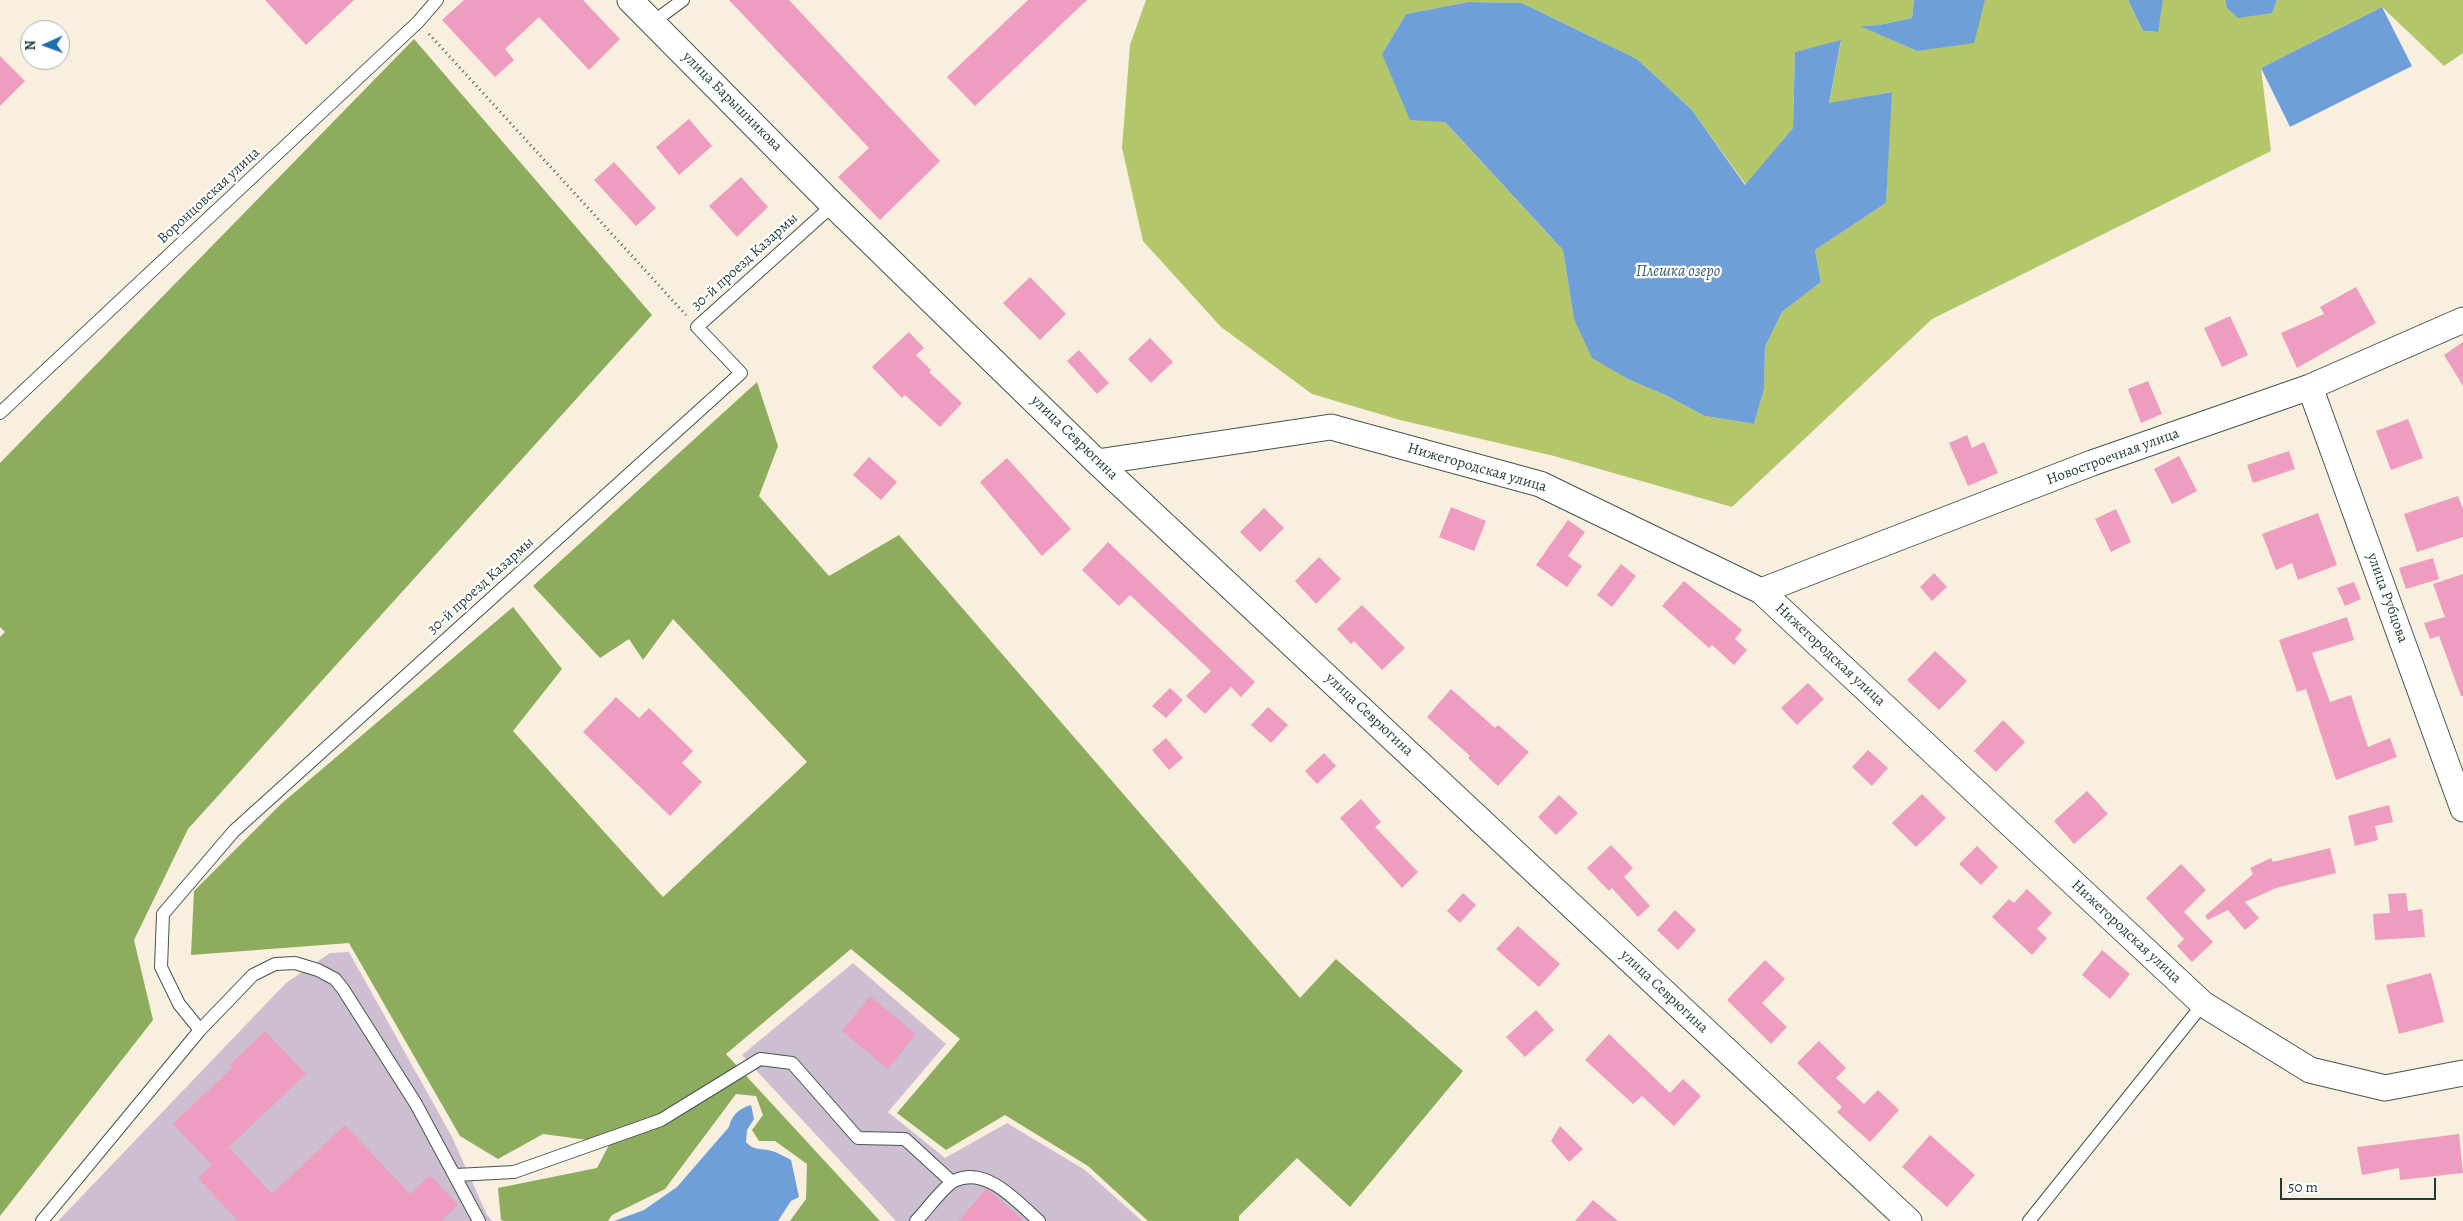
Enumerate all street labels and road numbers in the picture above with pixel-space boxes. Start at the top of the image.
street label: улица Барышникова [678,48,786,156]
street label: Воронцовская улица [154,144,264,248]
street label: 30-й проезд Казармы [688,209,802,315]
street label: улица Севрюгина [1027,392,1121,484]
street label: Новостроечная улица [2044,425,2182,489]
street label: Нижегородская улица [1405,440,1549,496]
street label: 30-й проезд Казармы [424,533,538,639]
street label: улица Рубцова [2362,551,2412,645]
street label: Нижегородская улица [1771,599,1889,711]
street label: улица Севрюгина [1321,670,1417,760]
street label: Нижегородская улица [2067,876,2185,988]
street label: улица Севрюгина [1616,947,1712,1037]

